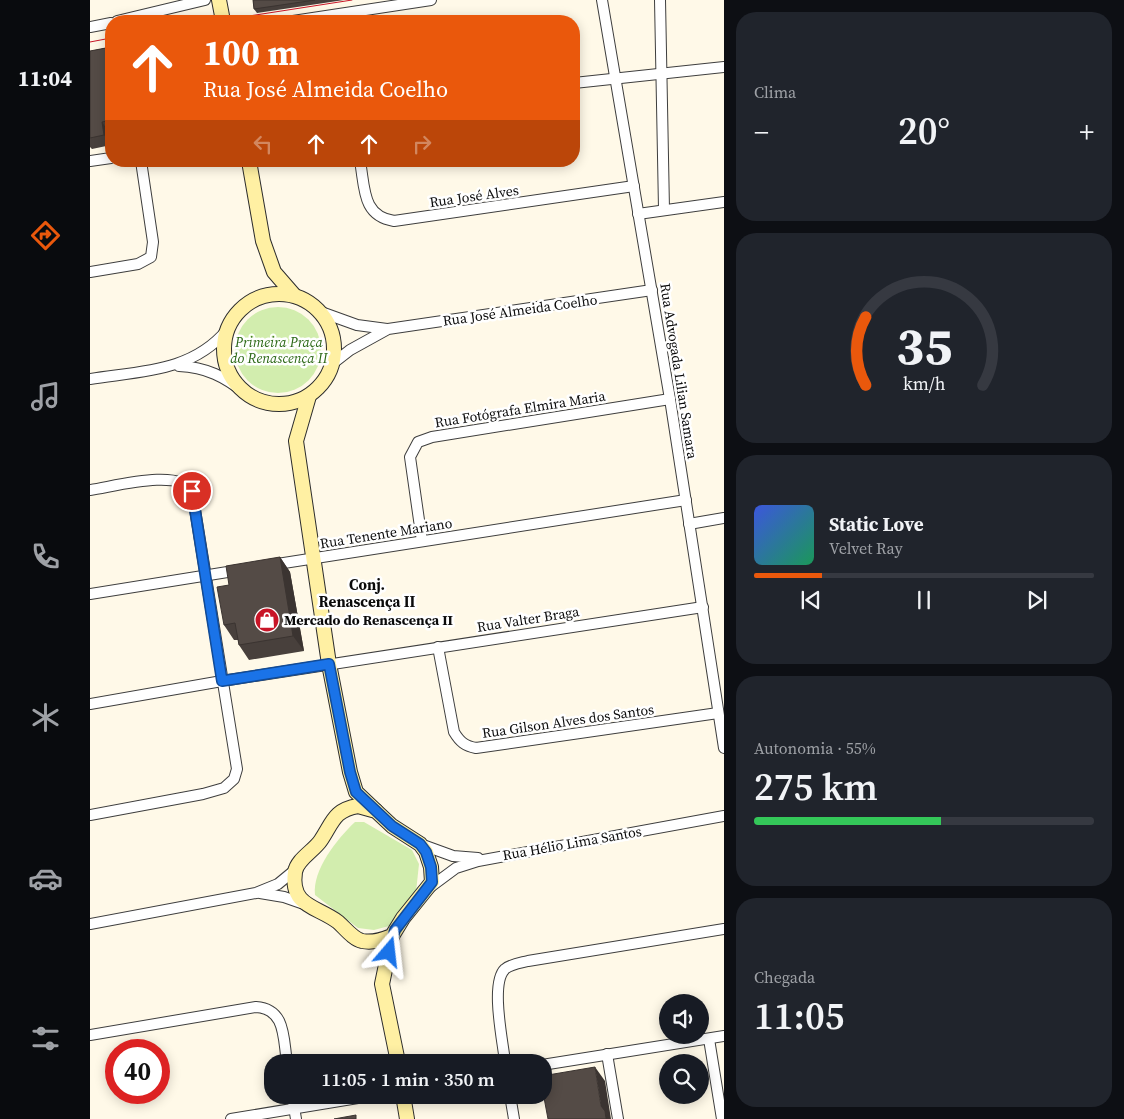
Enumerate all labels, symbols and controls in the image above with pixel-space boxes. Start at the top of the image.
text: 100 m [203,29,299,77]
icon: ahead [120,35,185,100]
text: 11:04 [18,63,72,93]
text: Rua José Almeida Coelho [203,74,448,104]
text: Clima [754,81,796,103]
text: 20° [898,105,950,157]
text: − [754,113,769,151]
text: + [1079,113,1094,151]
icon: left [249,130,277,158]
icon: ahead [302,130,330,158]
icon: ahead [355,130,383,158]
icon: right [408,130,436,158]
street label: Rua José Alves [428,180,520,212]
icon: directions [28,218,63,253]
street label: Rua Advogada Lilian Samara [655,282,703,461]
street label: Rua José Almeida Coelho [441,289,599,331]
text: 35 [896,310,952,381]
park label: Primeira Praça do Renascença II [230,332,329,368]
text: km/h [903,371,946,396]
icon: music [28,379,63,414]
street label: Rua Fotógrafa Elmira Maria [433,385,608,432]
pin [171,470,213,512]
icon: arrive [178,477,206,505]
text: Static Love [829,511,924,537]
street label: Rua Tenente Mariano [318,513,454,553]
text: Velvet Ray [829,537,903,559]
icon: phone [28,539,63,574]
district label: Conj. Renascença II [319,574,416,612]
icon: previous [797,586,825,614]
icon: pause [910,586,938,614]
icon: next [1023,586,1051,614]
street label: Rua Valter Braga [475,601,581,637]
shop icon: Mercado do Renascença II [254,607,280,633]
place label: Mercado do Renascença II [284,610,453,630]
street label: Rua Gilson Alves dos Santos [481,699,655,743]
icon: climate [28,700,63,735]
text: Autonomia · 55% [754,737,876,759]
text: 275 km [754,761,878,813]
street label: Rua Hélio Lima Santos [501,821,643,865]
icon: car [28,861,63,896]
position arrow [362,925,414,977]
text: Chegada [754,966,815,988]
text: 11:05 [754,990,844,1042]
map controls [659,994,709,1104]
button: sound [659,994,709,1044]
icon: filters [28,1021,63,1056]
speed limit sign: 40 [105,1039,170,1104]
button: search [659,1054,709,1104]
text: 11:05 · 1 min · 350 m [321,1066,495,1092]

